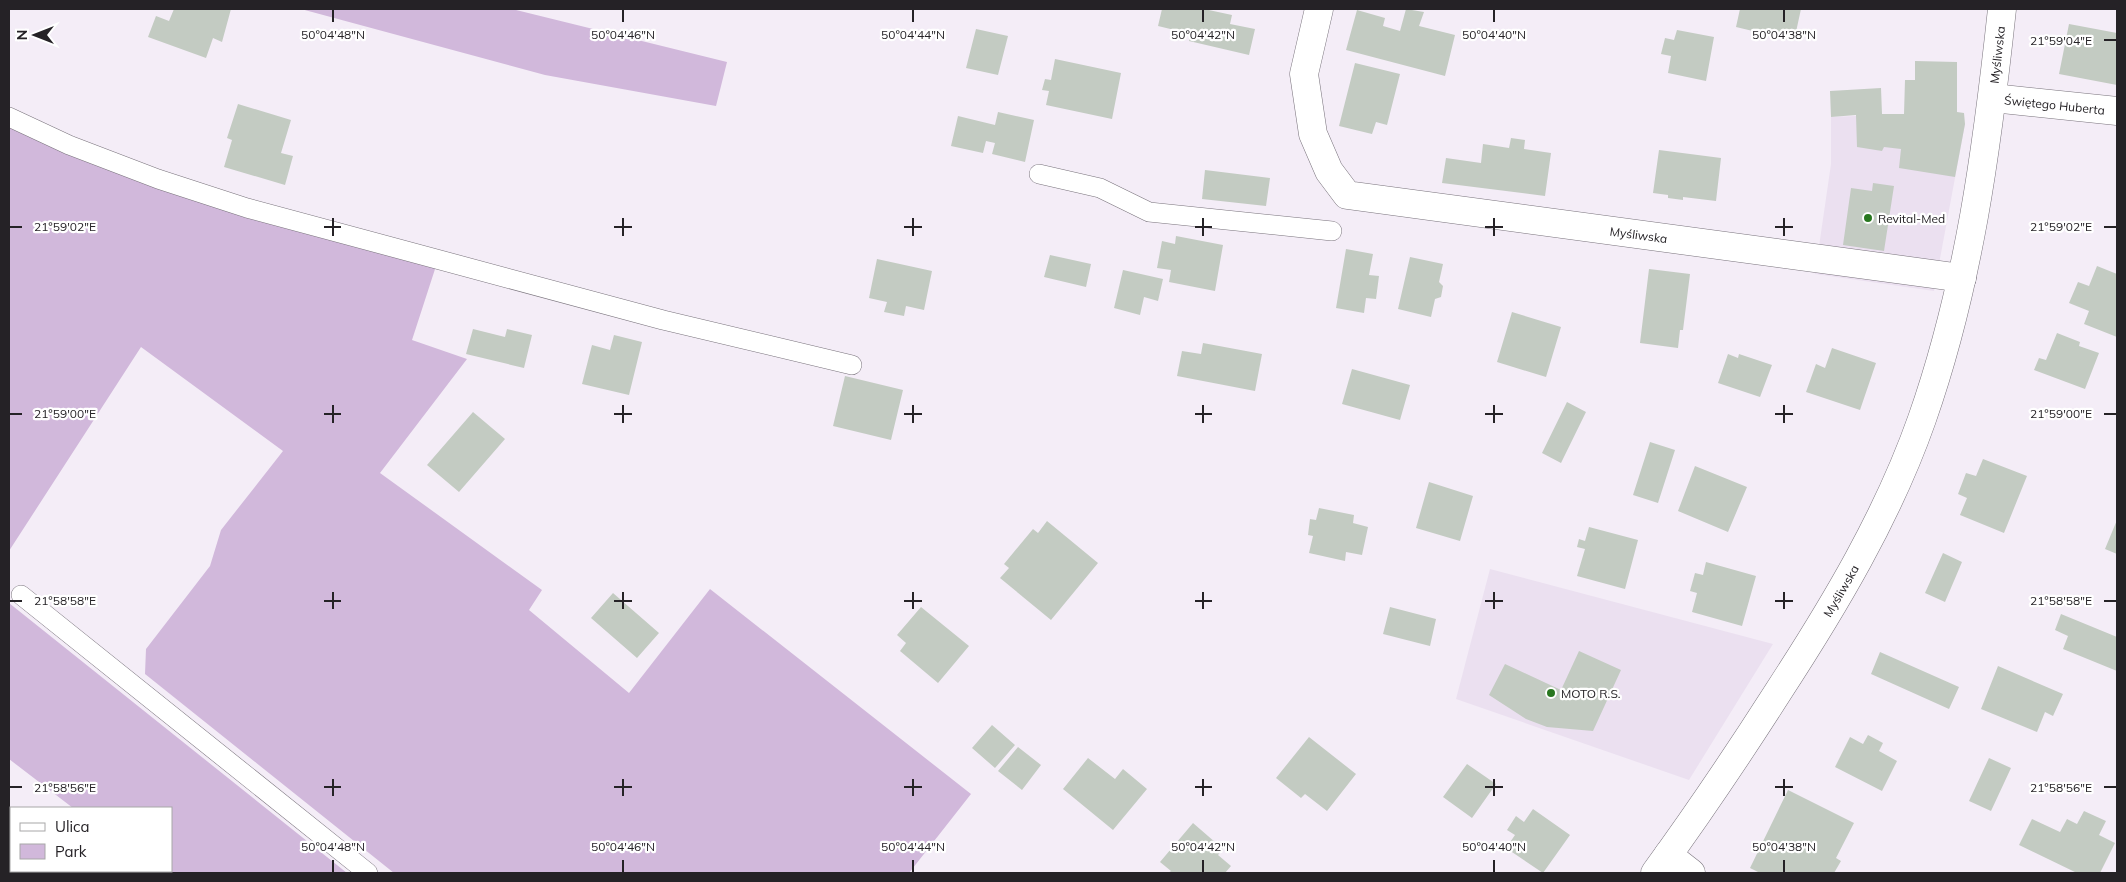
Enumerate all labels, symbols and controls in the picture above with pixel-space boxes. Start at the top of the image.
north arrow [10,10,60,60]
street label: Myśliwska [1986,25,2008,84]
text: 50°04'48"N [301,27,365,42]
text: 50°04'46"N [591,27,655,42]
text: 50°04'44"N [881,27,945,42]
text: 50°04'42"N [1171,27,1235,42]
text: 50°04'40"N [1462,27,1526,42]
text: 50°04'38"N [1752,27,1816,42]
text: N [13,30,31,40]
text: 21°59'04"E [2030,33,2092,48]
street label: Świętego Huberta [2004,92,2106,117]
place label: Revital-Med [1878,211,1945,226]
marker: Revital-Med [1862,212,1874,224]
text: 21°59'02"E [34,219,96,234]
text: 21°59'02"E [2030,219,2092,234]
street label: Myśliwska [1609,223,1668,246]
text: 21°59'00"E [34,406,96,421]
text: 21°59'00"E [2030,406,2092,421]
street label: Myśliwska [1820,562,1862,619]
text: 21°58'58"E [34,593,96,608]
text: 21°58'58"E [2030,593,2092,608]
place label: MOTO R.S. [1561,686,1620,701]
marker: MOTO R.S. [1545,687,1557,699]
text: 21°58'56"E [34,780,96,795]
text: 21°58'56"E [2030,780,2092,795]
legend [10,807,172,872]
text: Ulica [55,817,89,836]
text: 50°04'48"N [301,839,365,854]
text: 50°04'46"N [591,839,655,854]
text: 50°04'44"N [881,839,945,854]
text: 50°04'42"N [1171,839,1235,854]
text: 50°04'40"N [1462,839,1526,854]
text: 50°04'38"N [1752,839,1816,854]
text: Park [55,842,87,861]

